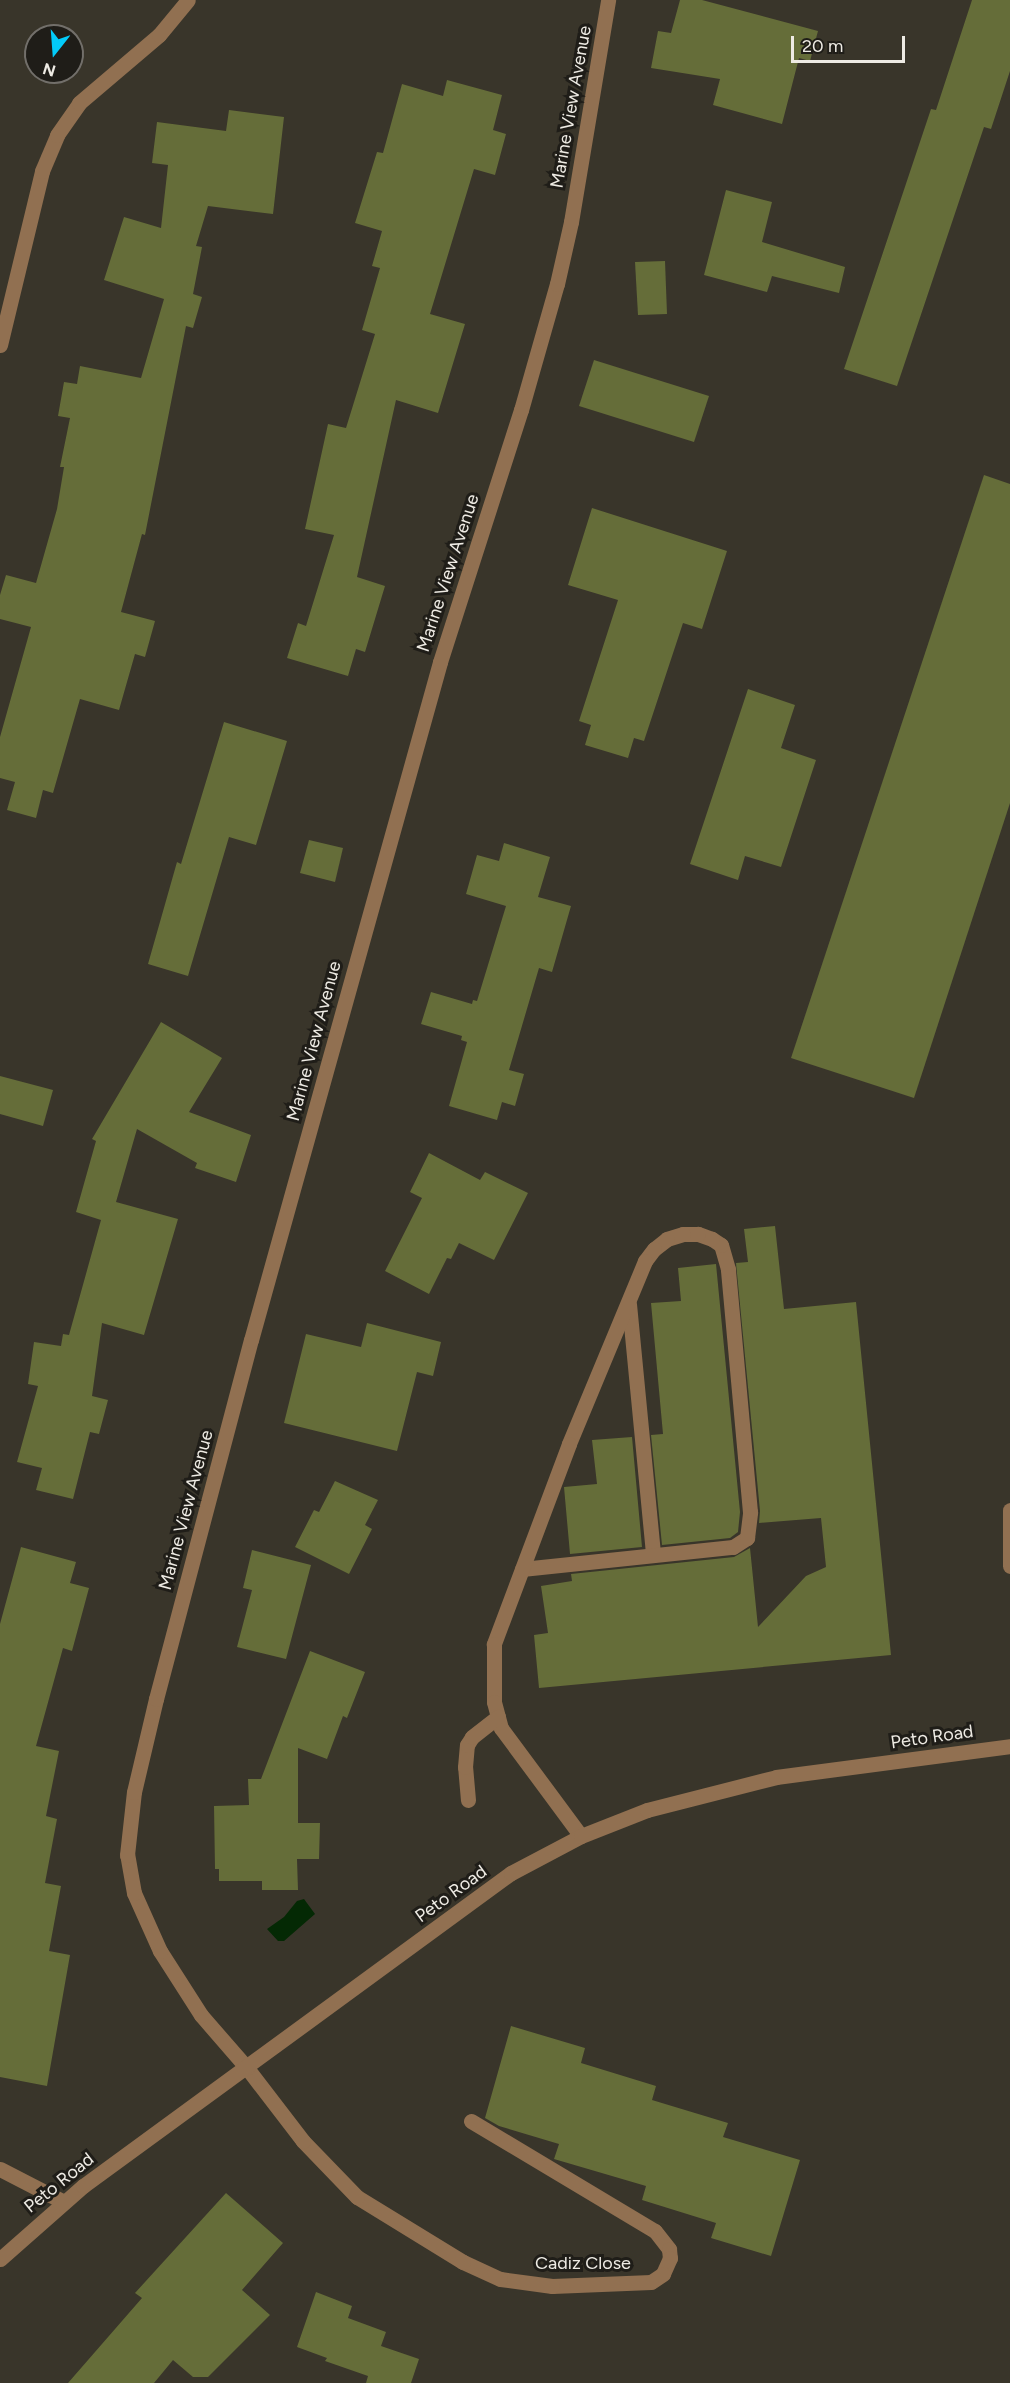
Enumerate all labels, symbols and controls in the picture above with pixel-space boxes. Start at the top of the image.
north arrow [24,24,84,84]
street label: Marine View Avenue [546,24,596,190]
scale bar [794,24,908,62]
text: 20 m [802,35,843,57]
text: N [40,59,58,81]
street label: Marine View Avenue [412,491,484,655]
street label: Marine View Avenue [282,959,346,1123]
street label: Marine View Avenue [154,1428,218,1592]
street label: Peto Road [889,1721,975,1753]
street label: Peto Road [411,1861,491,1927]
street label: Peto Road [20,2148,98,2218]
street label: Cadiz Close [535,2252,631,2274]

